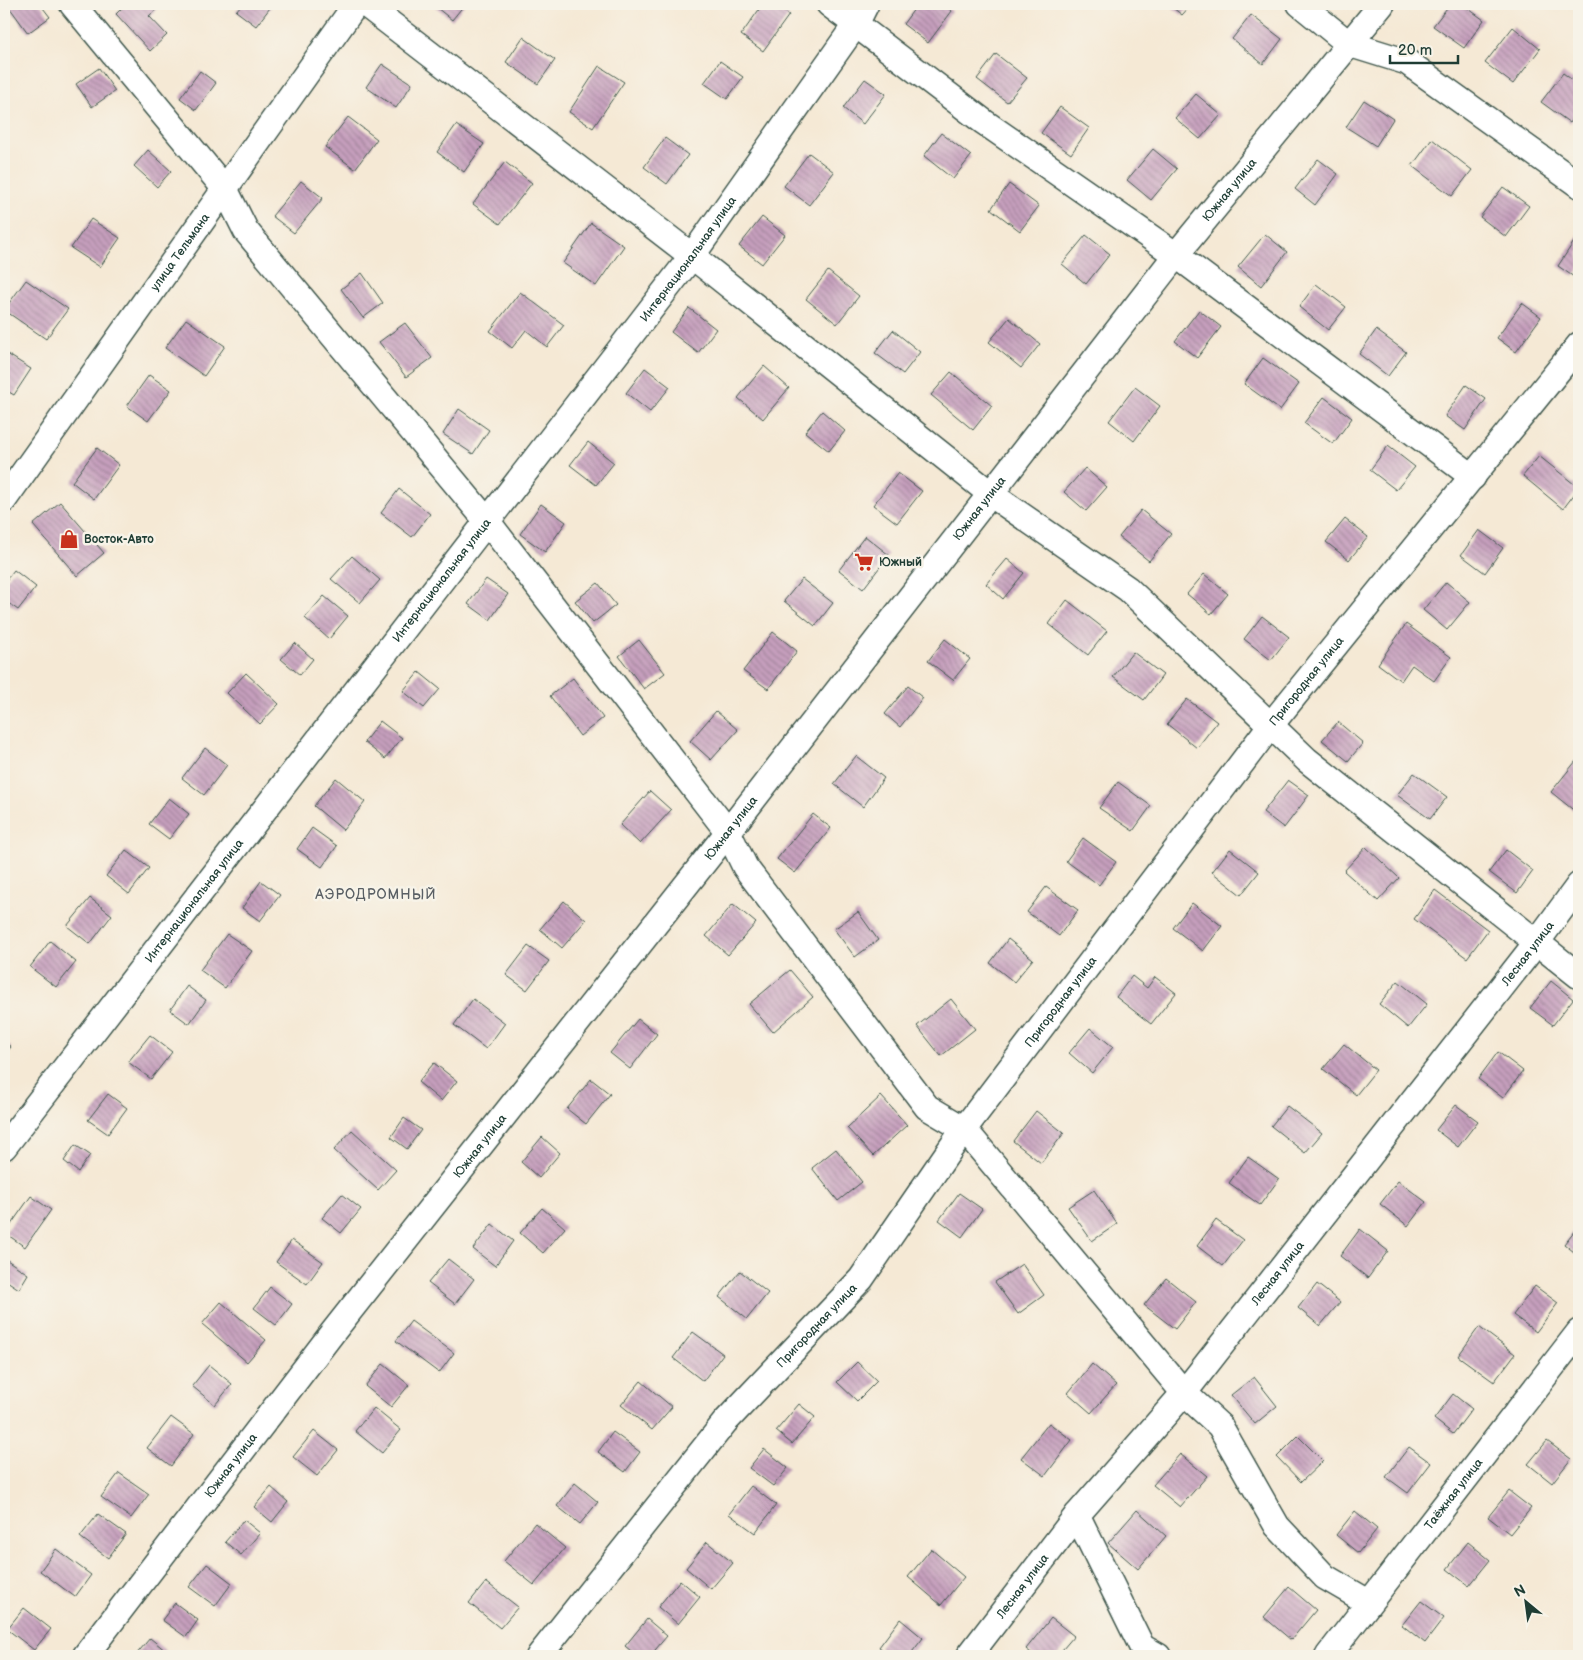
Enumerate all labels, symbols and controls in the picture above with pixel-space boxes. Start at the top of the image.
scale bar [1390,32,1458,64]
text: 20 m [1398,41,1432,60]
street label: Южная улица [1199,155,1260,224]
street label: Интернациональная улица [637,193,739,325]
street label: улица Тельмана [147,210,213,294]
street label: Южная улица [950,473,1009,543]
street label: Интернациональная улица [389,515,494,645]
shop icon: Восток-Авто [58,528,80,550]
place label: Восток-Авто [84,532,154,547]
supermarket icon: Южный [853,551,875,573]
place label: Южный [879,555,922,570]
street label: Пригородная улица [1266,634,1347,729]
street label: Южная улица [701,793,761,863]
street label: Интернациональная улица [142,836,247,966]
district label: АЭРОДРОМНЫЙ [314,886,437,903]
street label: Лесная улица [1498,918,1557,989]
street label: Пригородная улица [1021,953,1100,1050]
street label: Южная улица [450,1111,510,1181]
street label: Лесная улица [1247,1238,1307,1309]
street label: Пригородная улица [773,1280,860,1371]
street label: Южная улица [201,1430,260,1501]
street label: Таёжная улица [1421,1455,1486,1533]
street label: Лесная улица [992,1551,1052,1622]
north arrow [1500,1578,1550,1628]
text: N [1511,1581,1529,1601]

